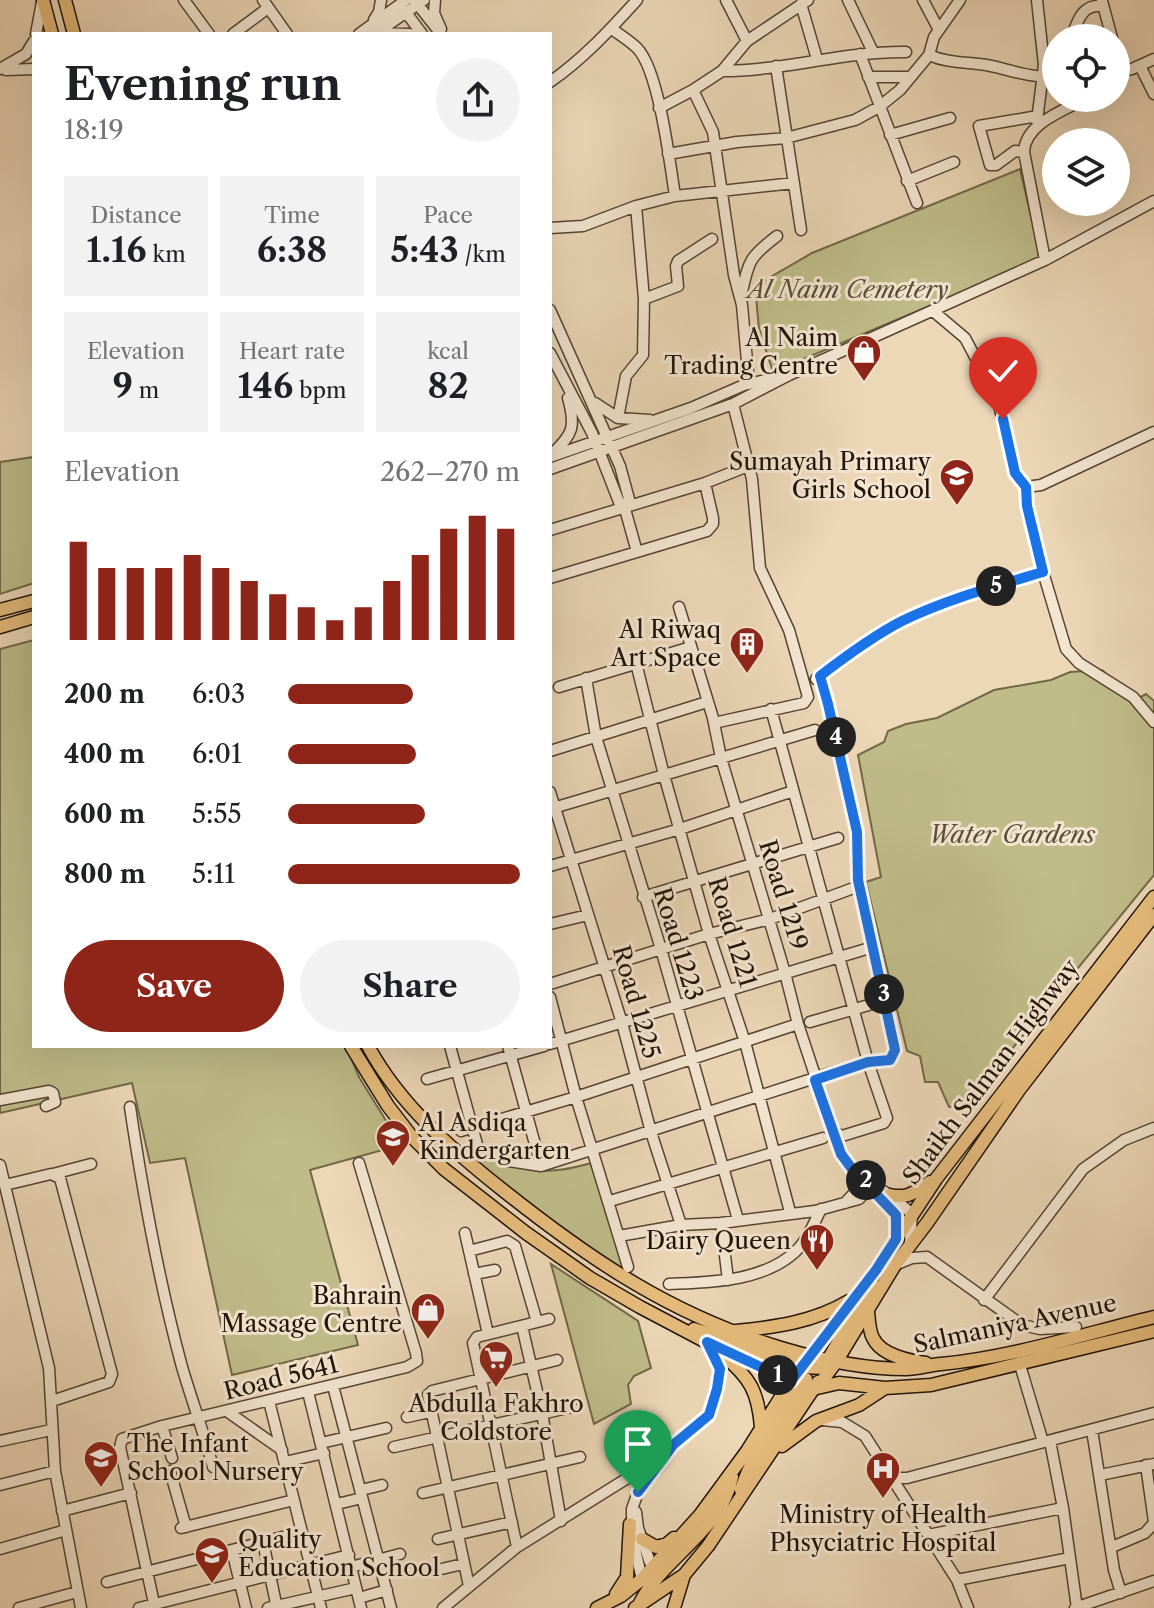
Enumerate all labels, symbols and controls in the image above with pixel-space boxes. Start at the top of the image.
map controls [1042,24,1130,216]
button: locate [1042,24,1130,112]
text: Evening run [64,57,341,111]
button: share [436,58,520,142]
text: 18:19 [64,114,124,146]
button: layers [1042,128,1130,216]
text: Distance [90,202,182,229]
text: Time [264,202,320,229]
text: Pace [423,202,473,229]
text: 1.16 [86,229,147,271]
text: 6:38 [257,229,327,271]
text: 5:43 [390,229,459,271]
text: km [147,241,186,268]
text: /km [459,241,506,268]
park label: Al Naim Cemetery [743,275,949,304]
place label: Al Naim Trading Centre [664,323,838,380]
shop icon: Al Naim Trading Centre [845,333,883,383]
pin [969,337,1037,419]
text: Elevation [87,338,185,365]
text: Heart rate [239,338,345,365]
text: kcal [427,338,469,365]
icon: check [981,349,1025,393]
text: 9 [113,365,133,407]
text: 146 [238,365,293,407]
text: 82 [427,365,469,407]
text: m [133,377,159,404]
text: bpm [293,377,346,404]
place label: Sumayah Primary Girls School [729,447,932,504]
text: Elevation [64,456,180,488]
text: 262–270 m [380,456,520,488]
school or university icon: Sumayah Primary Girls School [938,457,976,507]
pin: 5 [976,566,1016,606]
text: 5 [990,572,1002,599]
place label: Al Riwaq Art Space [609,615,721,672]
building icon: Al Riwaq Art Space [728,625,766,675]
text: 200 m [64,678,145,710]
text: 6:03 [192,678,245,710]
pin: 4 [816,717,856,757]
text: 4 [829,723,843,750]
text: 400 m [64,738,145,770]
text: 6:01 [192,738,242,770]
text: 600 m [64,798,145,830]
text: 5:55 [192,798,242,830]
park label: Water Gardens [929,820,1096,849]
street label: Road 1219 [753,836,814,954]
text: 800 m [64,858,146,890]
text: 5:11 [192,858,235,890]
street label: Road 1221 [702,873,763,990]
street label: Road 1223 [648,884,709,1004]
button: Save [64,940,284,1032]
button: Share [300,940,520,1032]
street label: Road 1225 [606,942,666,1062]
street label: Shaikh Salman Highway [896,953,1085,1190]
pin: 3 [864,974,904,1014]
text: 3 [878,980,890,1007]
place label: Al Asdiqa Kindergarten [418,1108,570,1165]
school or university icon: Al Asdiqa Kindergarten [374,1118,412,1168]
pin: 2 [846,1160,886,1200]
text: 2 [860,1166,873,1193]
restaurant icon: Dairy Queen [798,1222,836,1272]
place label: Dairy Queen [646,1226,791,1255]
place label: Bahrain Massage Centre [221,1281,402,1338]
street label: Salmaniya Avenue [911,1288,1119,1359]
shop icon: Bahrain Massage Centre [409,1291,447,1341]
supermarket icon: Abdulla Fakhro Coldstore [477,1339,515,1389]
street label: Road 5641 [221,1349,341,1406]
pin: 1 [758,1355,798,1395]
text: 1 [773,1361,783,1388]
place label: Abdulla Fakhro Coldstore [407,1389,584,1446]
pin [604,1410,672,1492]
icon: arrive [616,1422,660,1466]
place label: The Infant School Nursery [127,1429,304,1486]
school or university icon: The Infant School Nursery [82,1439,120,1489]
hospital icon: Ministry of Health Phsyciatric Hospital [864,1450,902,1500]
place label: Ministry of Health Phsyciatric Hospital [770,1500,996,1557]
place label: Quality Education School [238,1525,440,1582]
school or university icon: Quality Education School [193,1535,231,1585]

